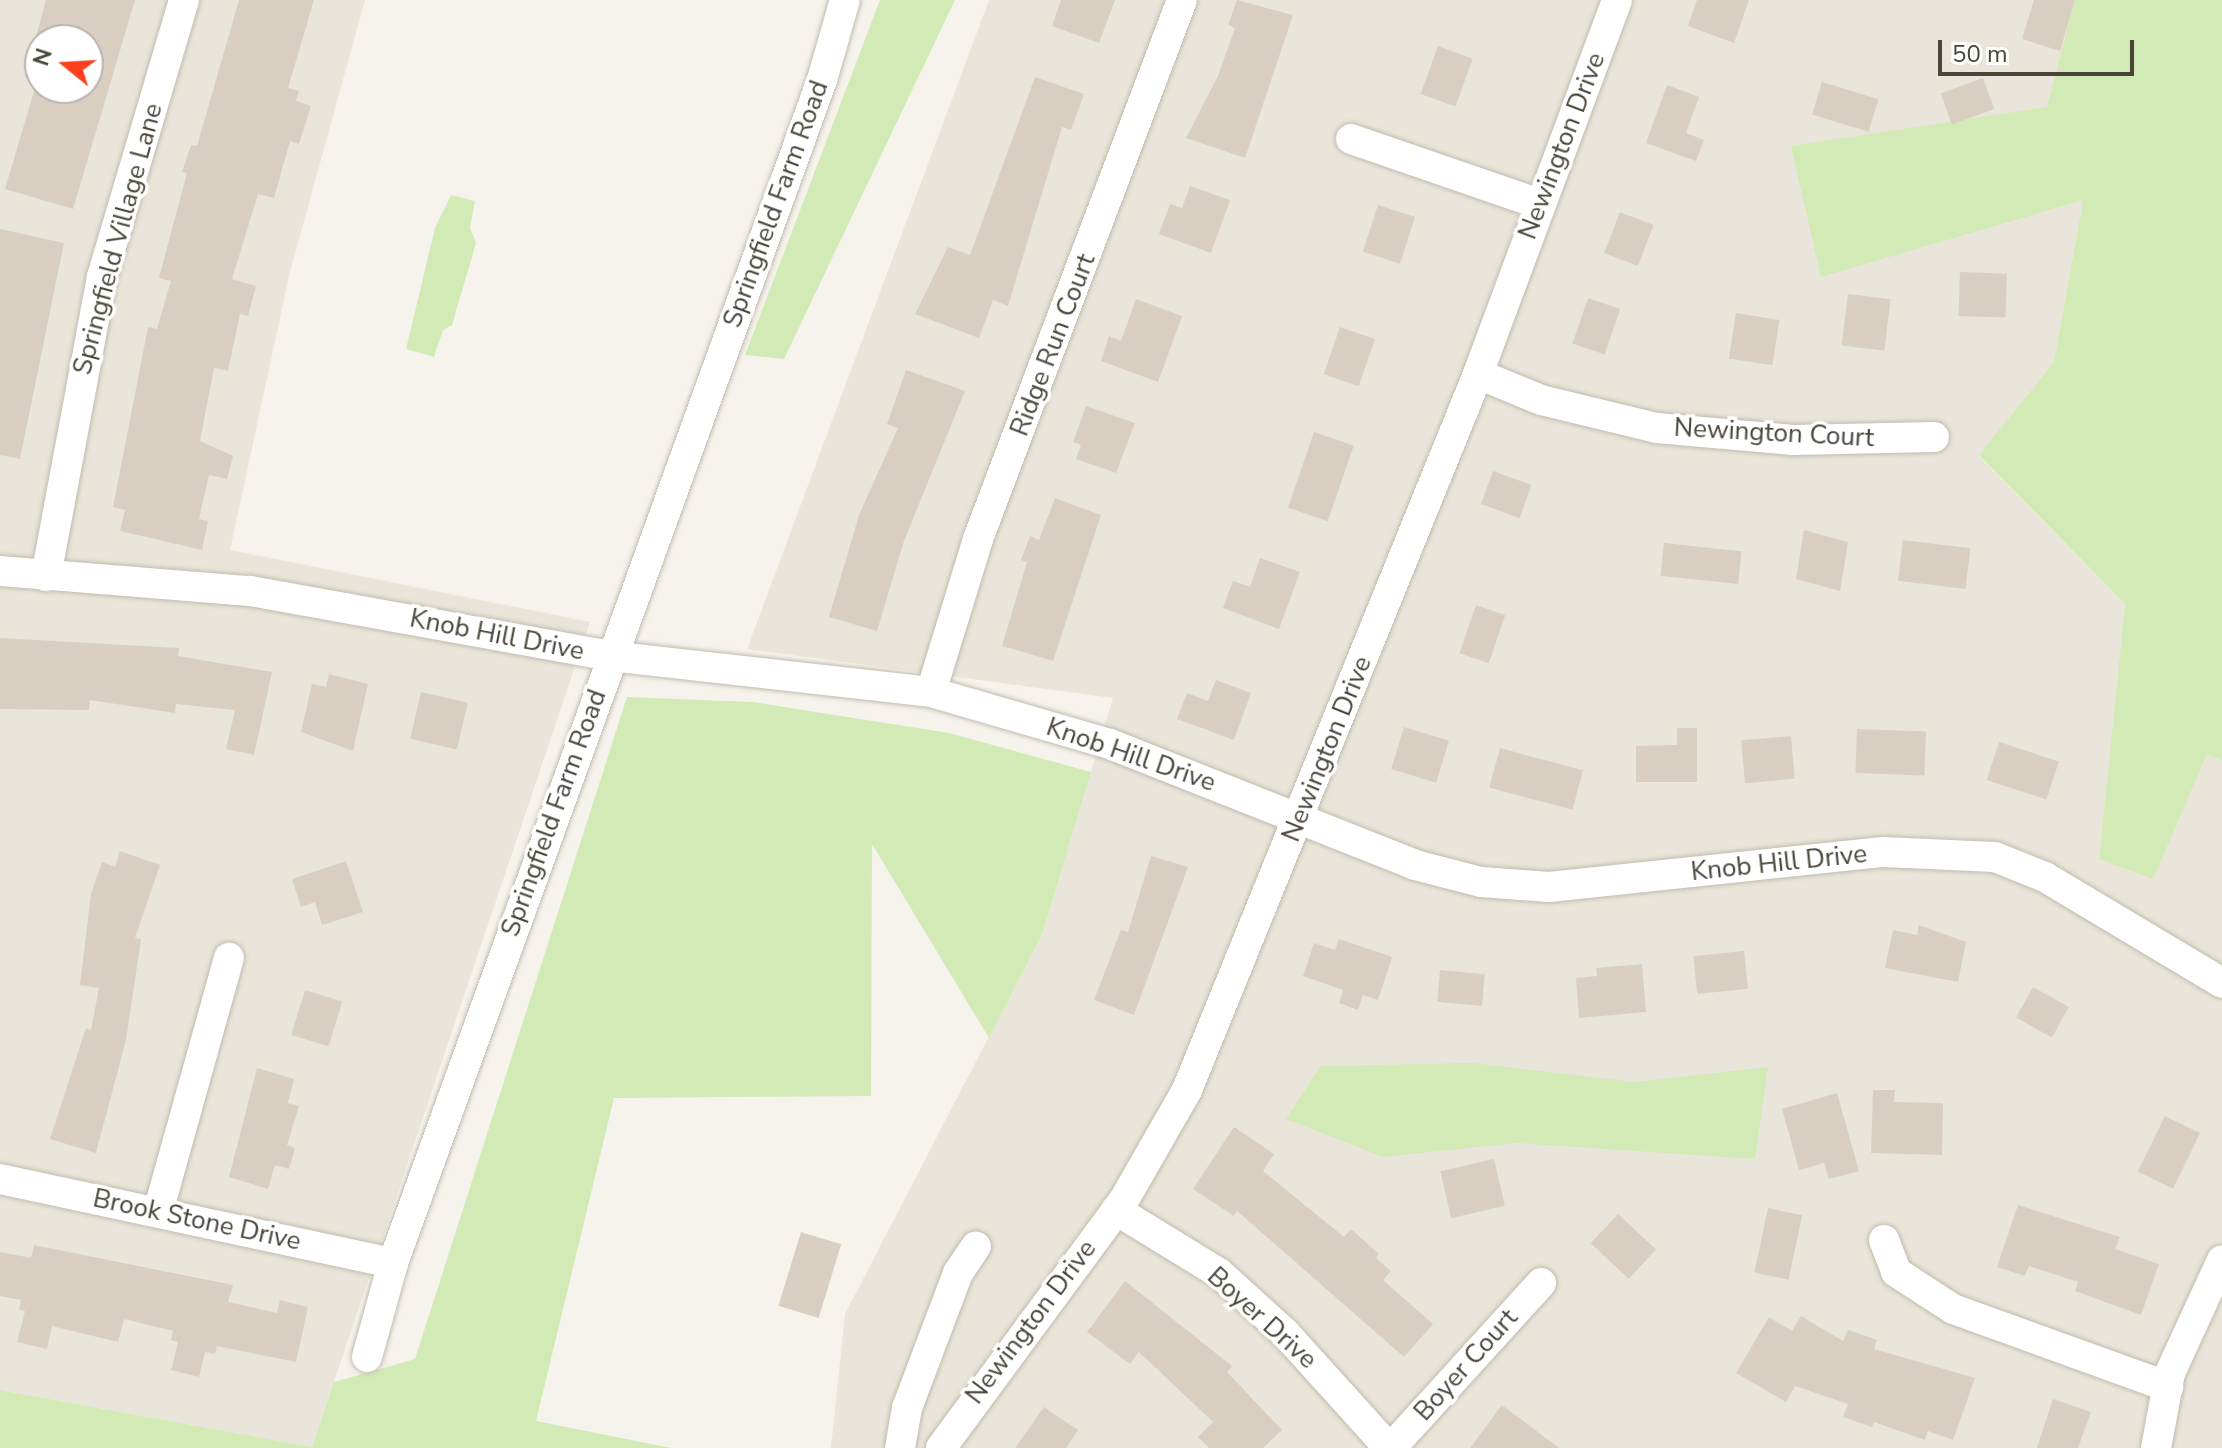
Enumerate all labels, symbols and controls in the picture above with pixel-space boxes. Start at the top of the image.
north arrow [24,24,104,104]
scale bar [1942,24,2138,74]
text: 50 m [1952,38,2008,70]
text: N [26,45,60,70]
street label: Newington Drive [1512,48,1612,244]
street label: Springfield Farm Road [717,76,835,332]
street label: Springfield Village Lane [67,100,169,378]
street label: Ridge Run Court [1004,250,1102,440]
street label: Newington Court [1673,412,1875,454]
street label: Knob Hill Drive [407,603,587,667]
street label: Newington Drive [1276,652,1378,846]
street label: Springfield Farm Road [495,685,613,941]
street label: Knob Hill Drive [1042,711,1220,799]
street label: Knob Hill Drive [1689,838,1869,888]
street label: Brook Stone Drive [90,1183,304,1257]
street label: Newington Drive [959,1234,1103,1410]
street label: Boyer Drive [1201,1261,1323,1375]
street label: Boyer Court [1408,1303,1524,1427]

